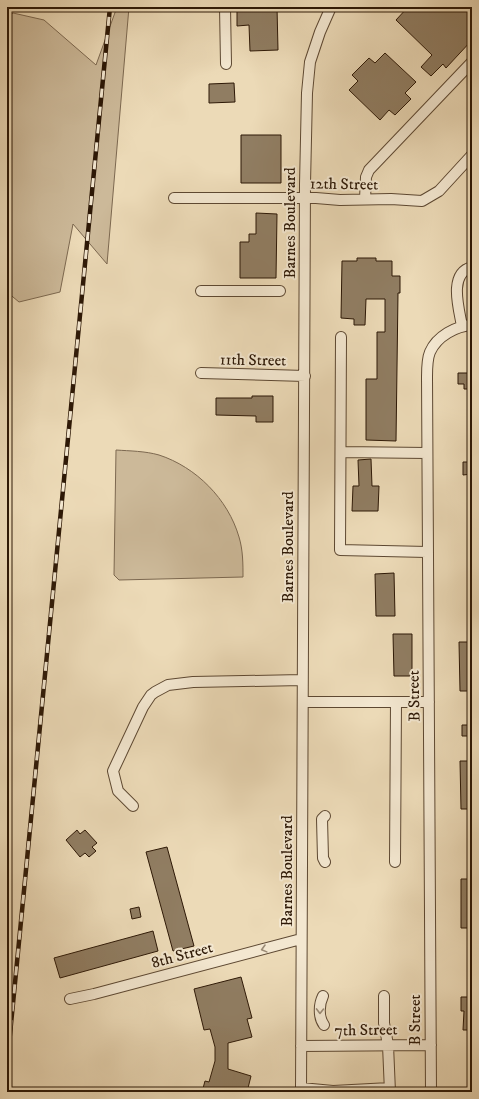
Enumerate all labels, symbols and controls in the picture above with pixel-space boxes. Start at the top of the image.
street label: Barnes Boulevard [280,167,300,279]
street label: 12th Street [310,173,378,195]
street label: 11th Street [220,349,286,371]
street label: Barnes Boulevard [278,491,298,603]
street label: B Street [404,670,424,722]
street label: Barnes Boulevard [277,815,297,927]
street label: 8th Street [149,937,215,973]
one-way arrow [261,944,268,953]
street label: B Street [405,994,425,1046]
one-way arrow [316,1008,324,1014]
street label: 7th Street [334,1019,398,1041]

